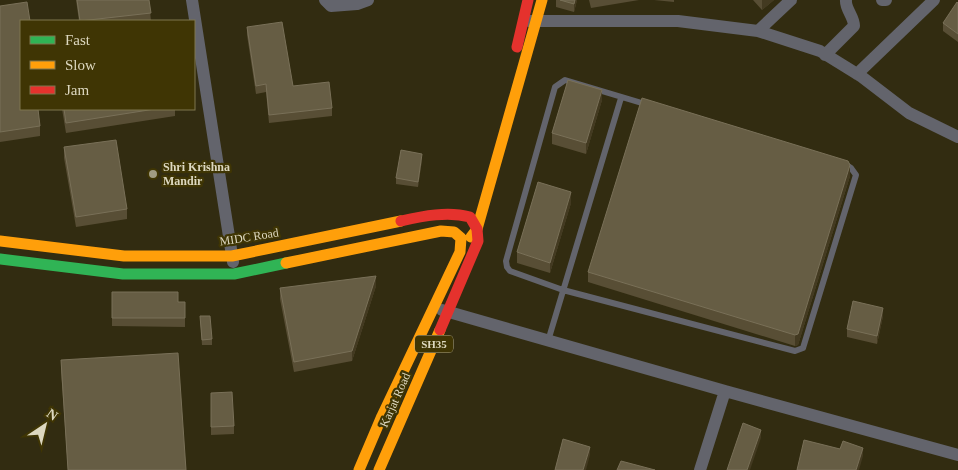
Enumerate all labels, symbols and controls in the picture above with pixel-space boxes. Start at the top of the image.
legend [20,20,195,110]
text: Fast [65,32,91,48]
text: Slow [65,57,96,73]
text: Jam [65,82,89,98]
place label: Shri Krishna Mandir [163,160,230,188]
marker: Shri Krishna Mandir [147,168,159,180]
street label: MIDC Road [218,225,280,249]
road number: SH35 [415,336,453,352]
street label: Karjat Road [377,371,413,429]
north arrow [20,400,70,450]
text: N [44,406,61,424]

